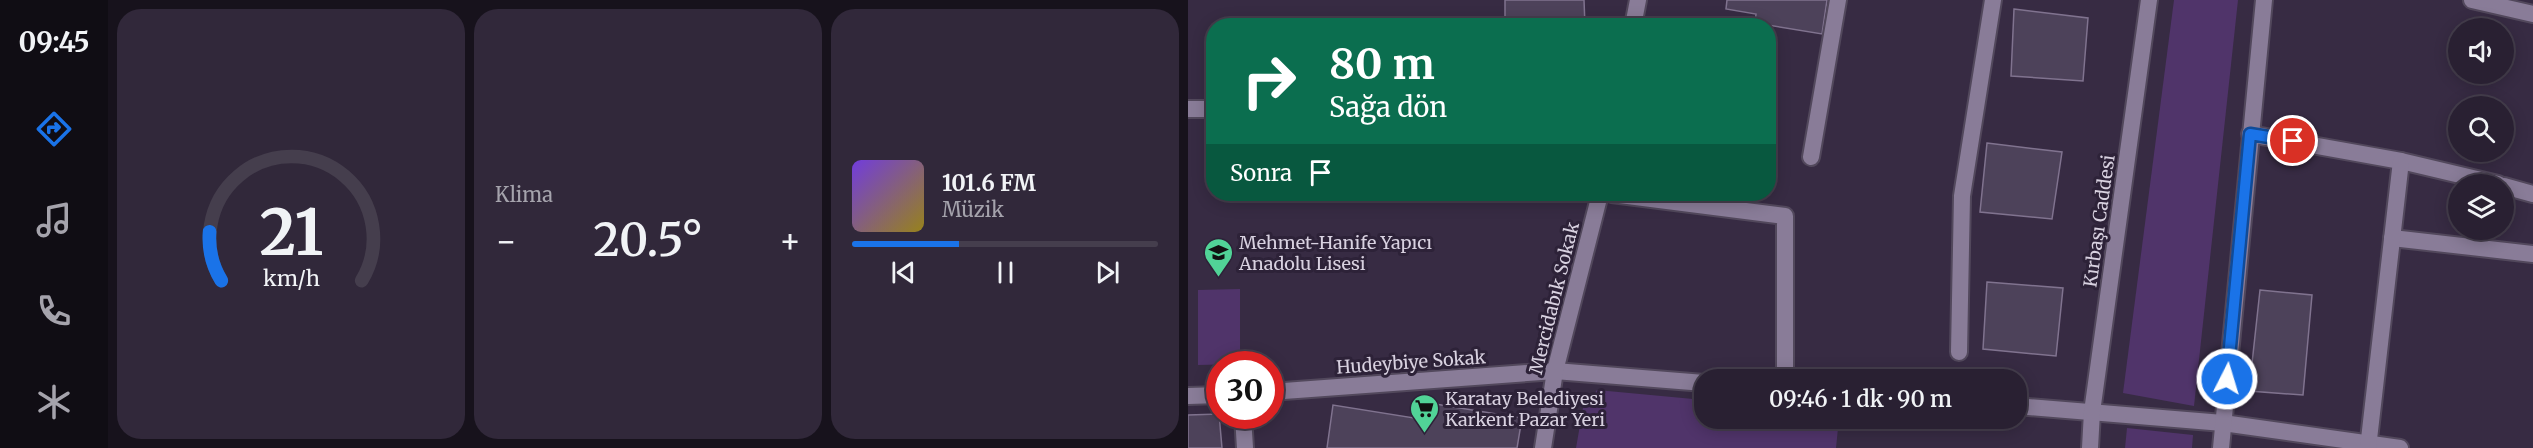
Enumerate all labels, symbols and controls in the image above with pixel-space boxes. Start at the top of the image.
map controls [2448,18,2514,240]
button: sound [2448,18,2514,84]
text: 09:45 [19,25,89,59]
text: 80 m [1329,38,1435,90]
icon: right [1230,42,1308,120]
text: Sağa dön [1329,90,1447,124]
button: search [2448,96,2514,162]
icon: directions [33,108,75,150]
pin [2267,115,2318,166]
icon: arrive [2276,124,2309,157]
street label: Kırbaşı Caddesi [2078,153,2120,289]
icon: arrive [1304,156,1337,189]
text: Sonra [1230,159,1292,187]
text: 101.6 FM [942,169,1036,197]
button: layers [2448,174,2514,240]
text: Klima [495,182,553,207]
text: 21 [259,194,323,272]
text: Müzik [942,197,1004,222]
icon: music [33,199,75,241]
text: 20.5° [593,212,703,268]
street label: Mercidabık Sokak [1524,219,1584,376]
text: − [495,221,517,262]
text: + [779,221,801,262]
place label: Mehmet-Hanife Yapıcı Anadolu Lisesi [1238,231,1432,275]
school or university icon: Mehmet-Hanife Yapıcı Anadolu Lisesi [1202,236,1234,278]
icon: previous [887,256,920,289]
icon: pause [989,256,1022,289]
icon: next [1091,256,1124,289]
text: km/h [263,265,319,292]
icon: phone [33,290,75,332]
street label: Hudeybiye Sokak [1335,345,1487,379]
position arrow [2195,347,2259,411]
speed limit sign: 30 [1206,351,1284,429]
icon: climate [33,381,75,423]
text: 09:46 · 1 dk · 90 m [1769,385,1952,413]
place label: Karatay Belediyesi Karkent Pazar Yeri [1445,387,1605,431]
supermarket icon: Karatay Belediyesi Karkent Pazar Yeri [1408,392,1440,434]

